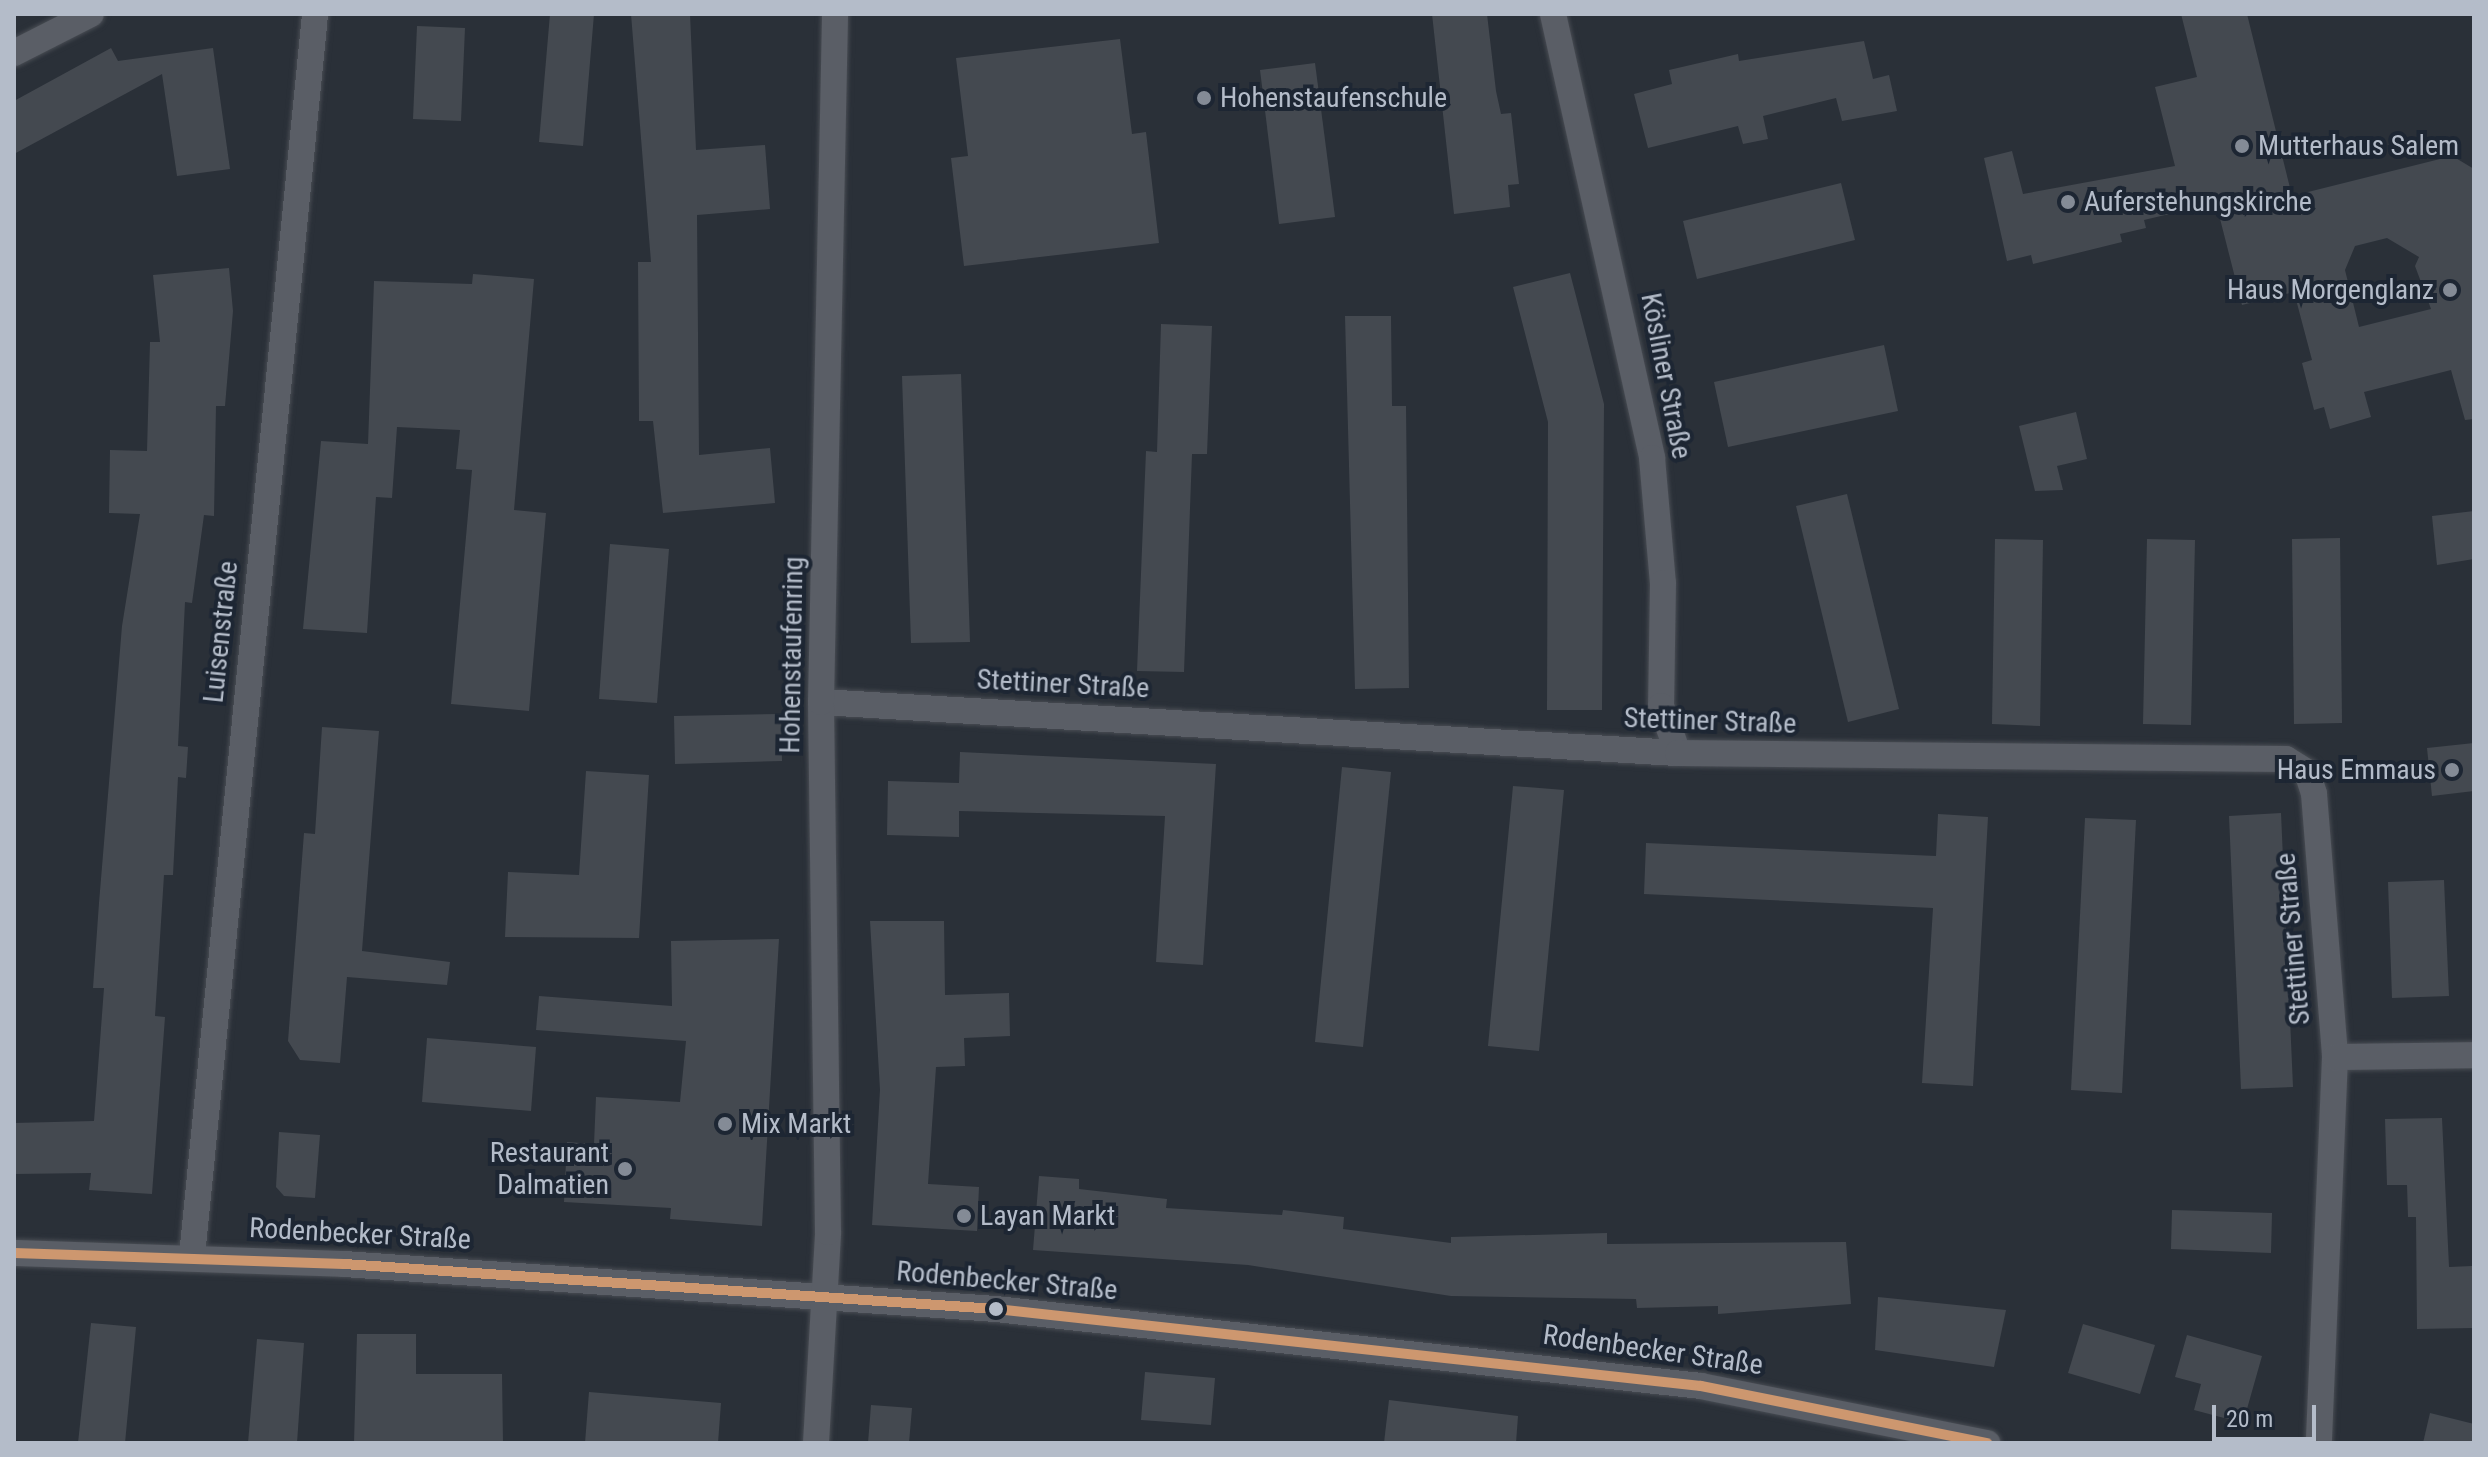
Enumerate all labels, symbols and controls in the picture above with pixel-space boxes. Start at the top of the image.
place label: Hohenstaufenschule [1220,81,1447,115]
marker: Hohenstaufenschule [1195,89,1213,107]
place label: Mutterhaus Salem [2258,129,2459,163]
marker: Mutterhaus Salem [2233,137,2251,155]
place label: Auferstehungskirche [2084,185,2312,219]
marker: Auferstehungskirche [2059,193,2077,211]
place label: Haus Morgenglanz [2227,273,2434,307]
marker: Haus Morgenglanz [2441,281,2459,299]
street label: Kösliner Straße [1633,290,1699,462]
street label: Hohenstaufenring [773,556,811,754]
street label: Luisenstraße [197,559,245,705]
street label: Stettiner Straße [976,663,1150,705]
street label: Stettiner Straße [1623,701,1797,741]
place label: Haus Emmaus [2277,753,2436,787]
marker: Haus Emmaus [2443,761,2461,779]
street label: Stettiner Straße [2269,852,2317,1026]
place label: Mix Markt [741,1107,851,1141]
marker: Mix Markt [716,1115,734,1133]
place label: Restaurant Dalmatien [490,1136,609,1202]
marker: Restaurant Dalmatien [616,1160,634,1178]
place label: Layan Markt [980,1199,1115,1233]
marker: Layan Markt [955,1207,973,1225]
street label: Rodenbecker Straße [248,1211,472,1257]
street label: Rodenbecker Straße [895,1255,1119,1307]
unlabelled marker [988,1301,1004,1317]
street label: Rodenbecker Straße [1541,1318,1765,1382]
scale bar [2216,1389,2320,1439]
text: 20 m [2226,1405,2273,1433]

